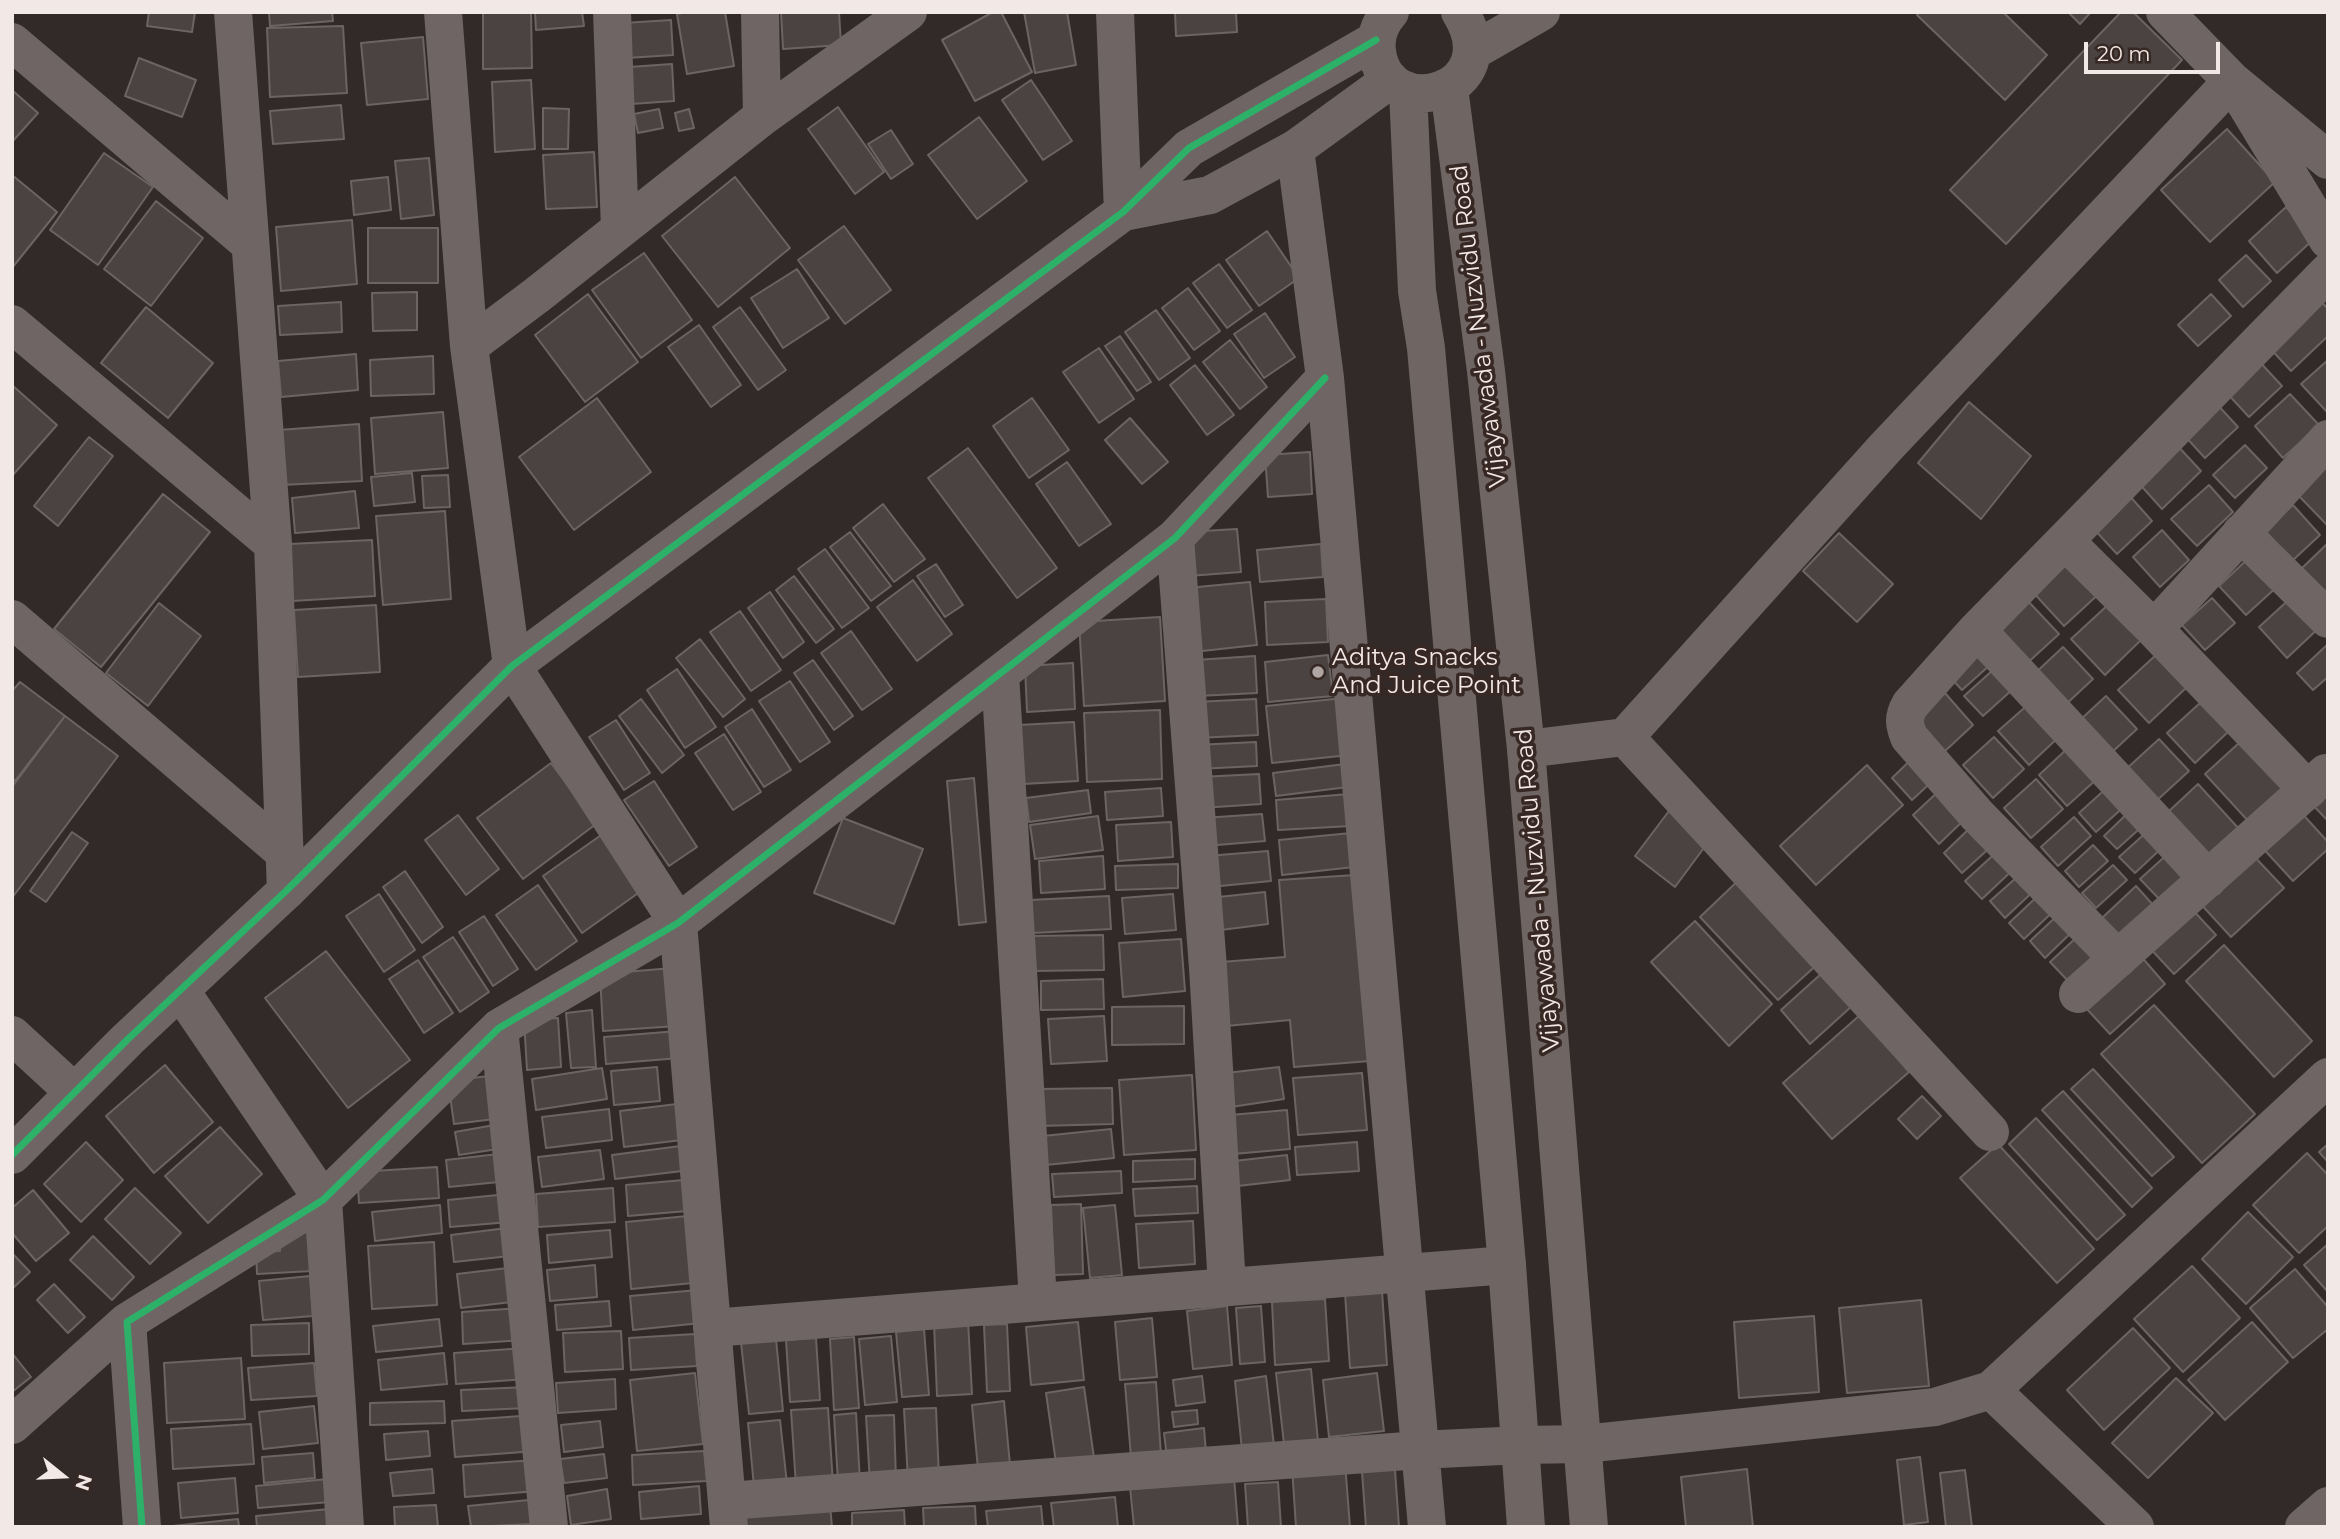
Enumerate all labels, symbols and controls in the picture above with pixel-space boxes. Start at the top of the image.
scale bar [2088,28,2224,72]
text: 20 m [2097,41,2151,66]
street label: Vijayawada - Nuzvidu Road [1445,163,1513,489]
place label: Aditya Snacks And Juice Point [1332,644,1521,700]
marker: Aditya Snacks And Juice Point [1310,664,1326,680]
street label: Vijayawada - Nuzvidu Road [1509,727,1567,1053]
north arrow [28,1441,98,1511]
text: N [70,1472,97,1493]

